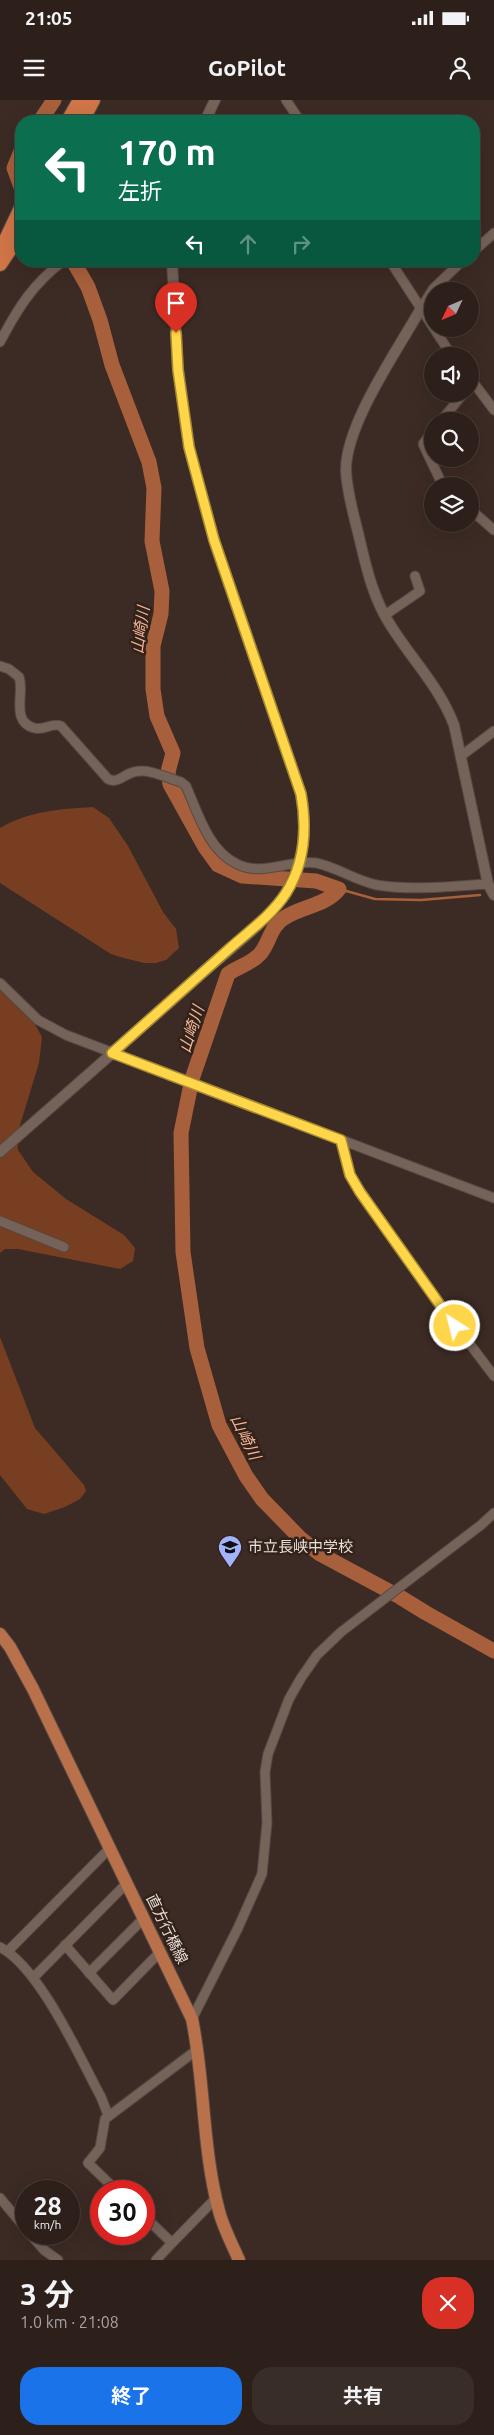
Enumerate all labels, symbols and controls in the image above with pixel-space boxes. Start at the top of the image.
text: 21:05 [25,7,73,29]
icon: menu [20,54,48,82]
icon: person [446,54,474,82]
text: GoPilot [208,55,286,80]
text: 170 m [118,132,216,172]
icon: left [35,135,100,200]
text: 左折 [118,178,162,203]
icon: left [181,230,209,258]
icon: ahead [234,230,262,258]
icon: right [287,230,315,258]
pin [155,282,197,333]
north arrow [424,282,479,338]
map controls [424,282,479,532]
icon: arrive [162,289,190,317]
button: sound [424,347,479,402]
button: search [424,412,479,467]
button: layers [424,477,479,532]
water label: 山崎川 [128,603,153,655]
water label: 山崎川 [175,1001,208,1055]
position arrow [428,1299,480,1351]
water label: 山崎川 [227,1411,265,1464]
school or university icon: 市立長峡中学校 [217,1534,243,1568]
place label: 市立長峡中学校 [248,1538,353,1555]
street label: 直方行橋線 [143,1891,192,1966]
speed limit sign: 30 [90,2180,155,2245]
text: 28 [33,2192,62,2220]
text: km/h [34,2218,61,2231]
text: 3 分 [20,2277,74,2311]
button: close [422,2277,474,2329]
text: 1.0 km · 21:08 [20,2313,119,2331]
button: 終了 [20,2367,242,2425]
button: 共有 [252,2367,474,2425]

